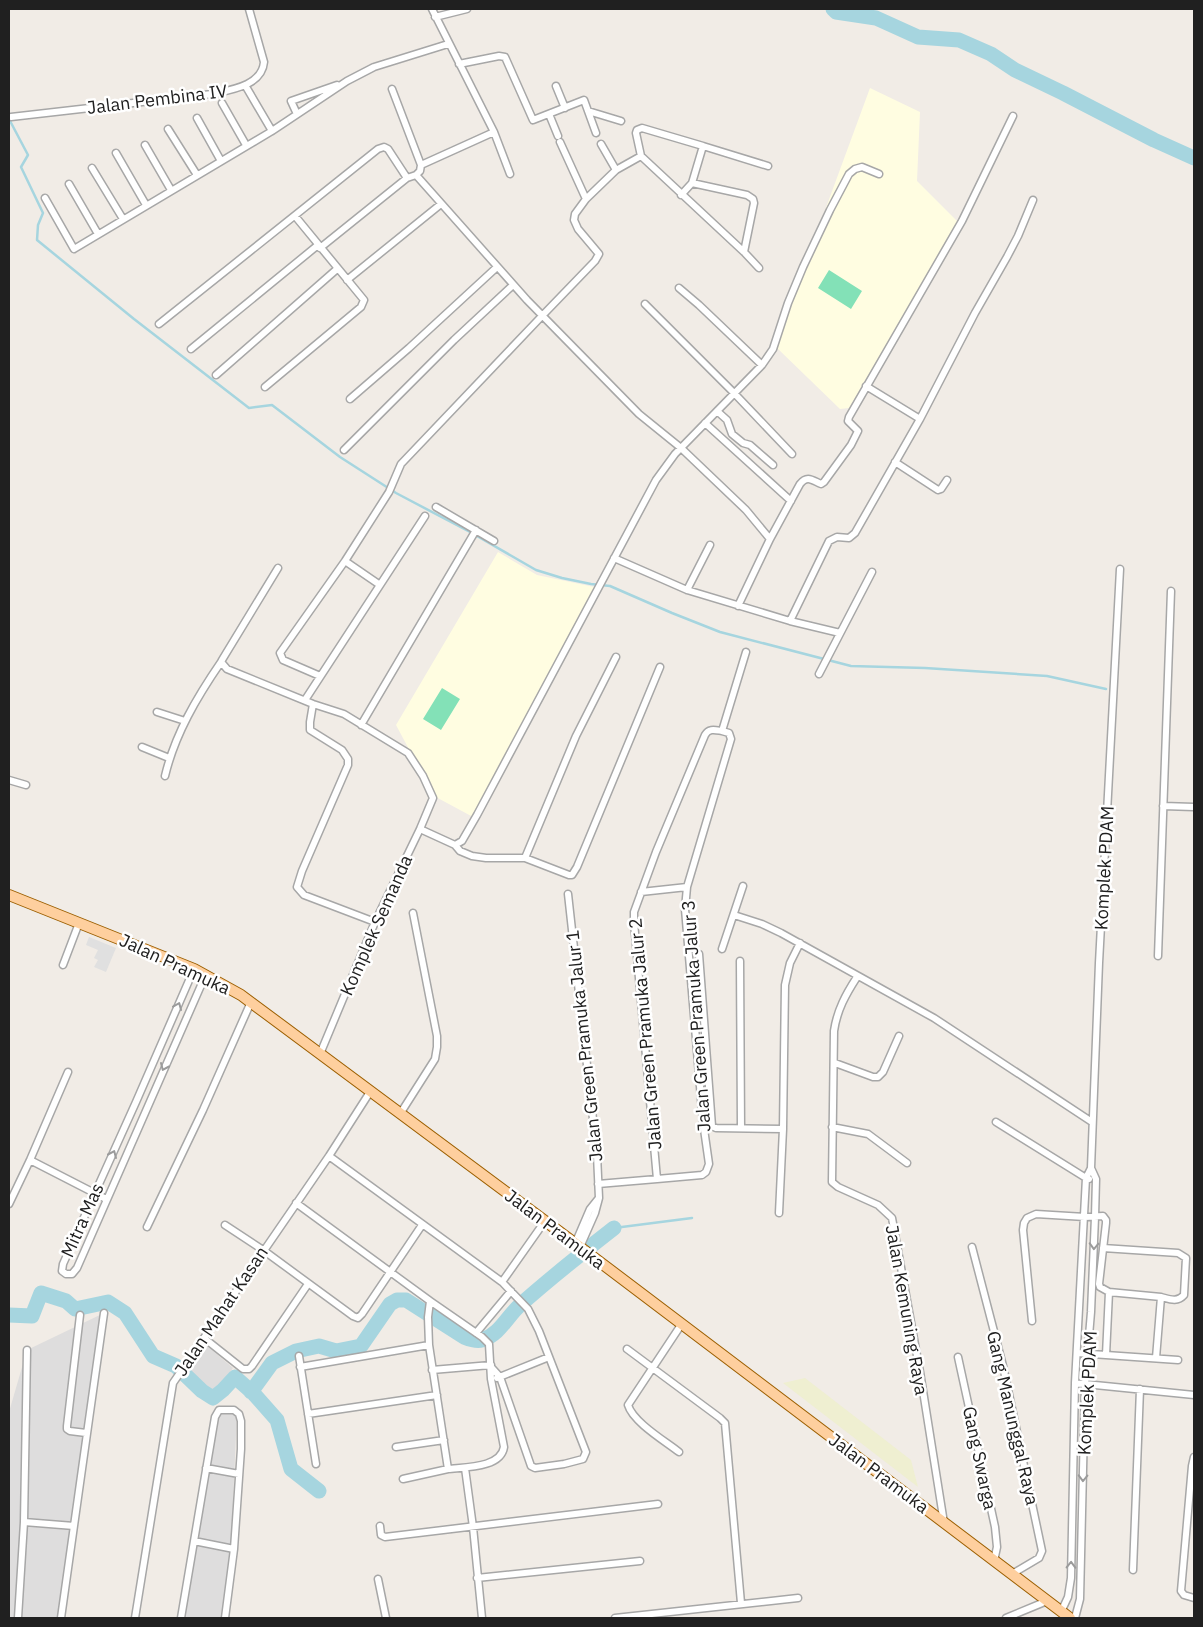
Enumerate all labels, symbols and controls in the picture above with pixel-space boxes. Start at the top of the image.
street label: Jalan Pembina IV [86,79,228,119]
street label: Komplek PDAM [1089,805,1119,931]
street label: Komplek Semanda [335,851,418,999]
street label: Jalan Green Pramuka Jalur 3 [676,899,716,1133]
street label: Jalan Green Pramuka Jalur 2 [623,917,667,1151]
street label: Jalan Pramuka [116,928,234,1000]
street label: Jalan Green Pramuka Jalur 1 [560,929,608,1163]
one-way arrow [173,1002,183,1010]
one-way arrow [160,1062,171,1071]
one-way arrow [106,1150,117,1159]
street label: Mitra Mas [55,1179,109,1261]
street label: Jalan Pramuka [500,1184,610,1274]
street label: Jalan Kemuning Raya [881,1223,933,1397]
street label: Jalan Mahat Kasan [169,1242,273,1380]
one-way arrow [1089,1242,1099,1250]
street label: Gang Manunggal Raya [982,1329,1044,1508]
street label: Komplek PDAM [1072,1330,1102,1456]
street label: Gang Swarga [958,1404,1002,1512]
street label: Jalan Pramuka [824,1428,934,1518]
one-way arrow [1078,1474,1088,1482]
one-way arrow [1066,1561,1076,1568]

